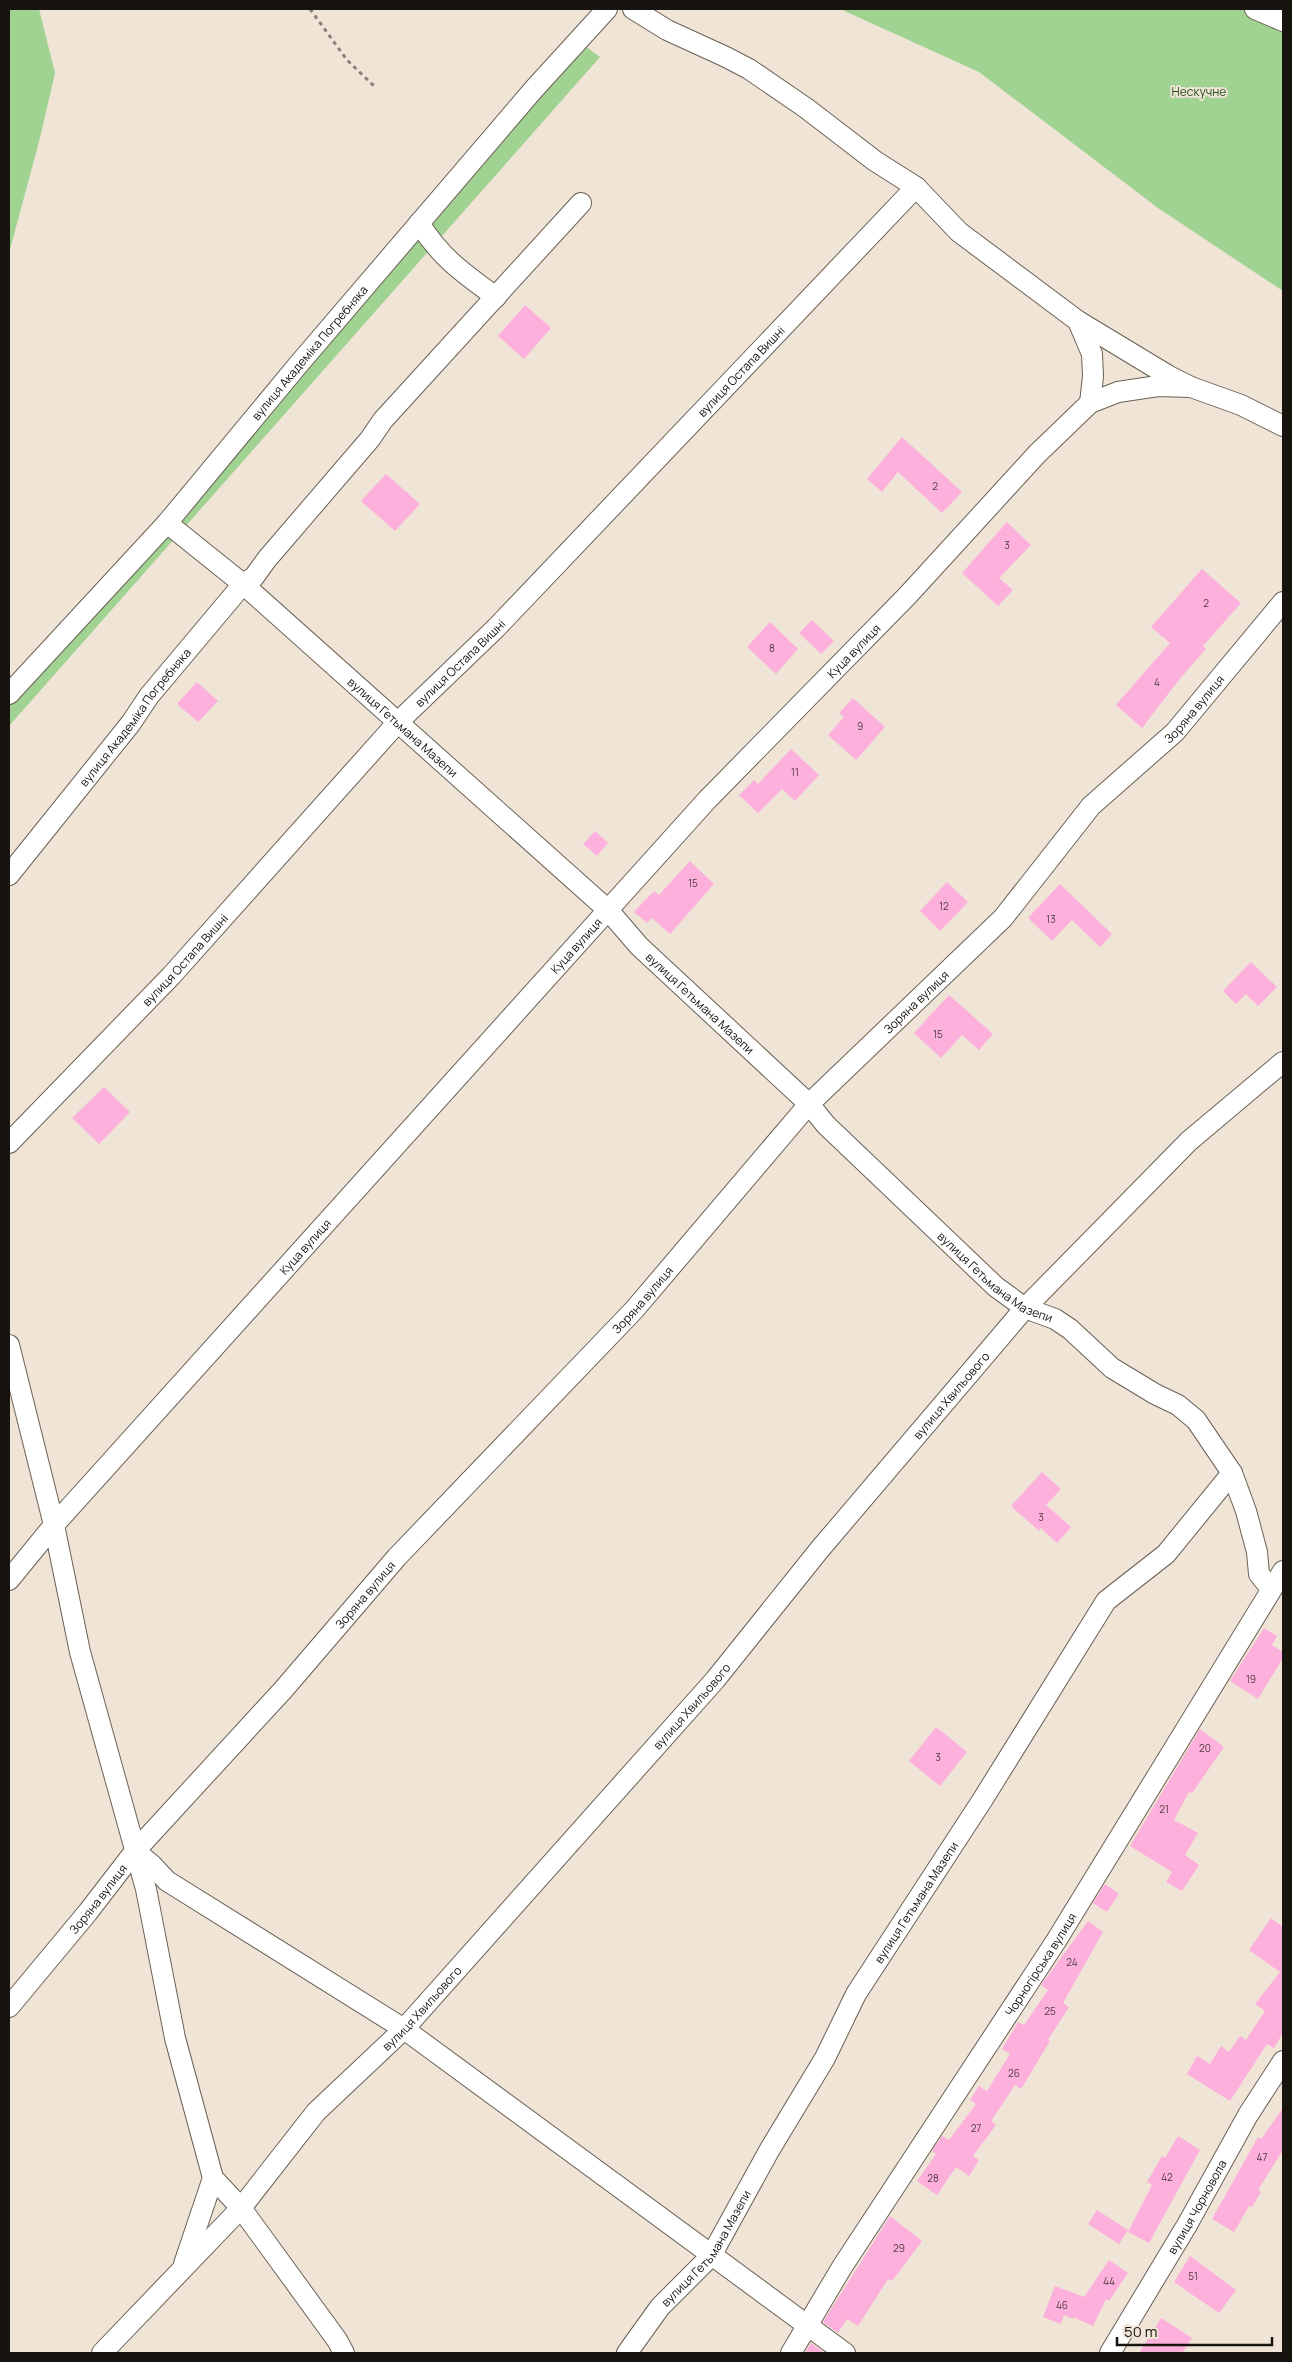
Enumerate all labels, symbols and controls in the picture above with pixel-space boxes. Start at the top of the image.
park label: Нескучне [1172,83,1226,100]
street label: вулиця Академіка Погребняка [247,281,371,423]
street label: вулиця Остапа Вишні [693,322,788,420]
house number: 2 [932,479,938,493]
house number: 3 [1004,538,1010,552]
house number: 2 [1203,596,1209,610]
street label: вулиця Остапа Вишні [411,615,509,710]
street label: Куца вулиця [823,620,884,681]
house number: 8 [769,641,775,655]
street label: вулиця Академіка Погребняка [75,644,194,790]
street label: Зоряна вулиця [1160,671,1228,747]
street label: вулиця Гетьмана Мазепи [344,673,462,781]
house number: 4 [1154,675,1160,689]
house number: 9 [857,719,863,733]
house number: 11 [791,765,799,779]
house number: 15 [688,876,698,890]
house number: 12 [939,899,949,913]
street label: вулиця Остапа Вишні [138,910,231,1010]
house number: 13 [1046,912,1056,926]
street label: Куца вулиця [546,914,606,977]
street label: вулиця Гетьмана Мазепи [642,948,758,1058]
street label: Зоряна вулиця [879,966,952,1037]
house number: 15 [933,1027,943,1041]
street label: Куца вулиця [275,1215,335,1278]
street label: вулиця Гетьмана Мазепи [934,1227,1055,1326]
street label: Зоряна вулиця [608,1262,676,1337]
street label: вулиця Хвильового [909,1348,993,1442]
house number: 3 [1038,1510,1044,1524]
street label: Зоряна вулиця [331,1557,399,1632]
street label: вулиця Хвильового [649,1659,734,1753]
house number: 19 [1246,1672,1256,1686]
house number: 20 [1199,1741,1211,1755]
house number: 3 [935,1750,941,1764]
house number: 21 [1159,1802,1169,1816]
street label: вулиця Гетьмана Мазепи [870,1838,962,1966]
street label: Зоряна вулиця [65,1860,131,1937]
street label: Чорногірська вулиця [1001,1909,1080,2019]
house number: 24 [1066,1955,1078,1969]
street label: вулиця Хвильового [378,1962,465,2054]
house number: 25 [1044,2004,1056,2018]
house number: 26 [1008,2066,1020,2080]
house number: 27 [971,2121,981,2135]
house number: 47 [1257,2150,1267,2164]
street label: вулиця Чорновола [1163,2156,1230,2257]
house number: 42 [1161,2170,1173,2184]
house number: 28 [927,2171,939,2185]
street label: вулиця Гетьмана Мазепи [657,2187,754,2310]
house number: 29 [893,2241,905,2255]
house number: 51 [1188,2269,1198,2283]
house number: 44 [1103,2274,1115,2288]
house number: 46 [1056,2298,1068,2312]
scale bar [1117,2314,1272,2346]
text: 50 m [1124,2321,1158,2342]

